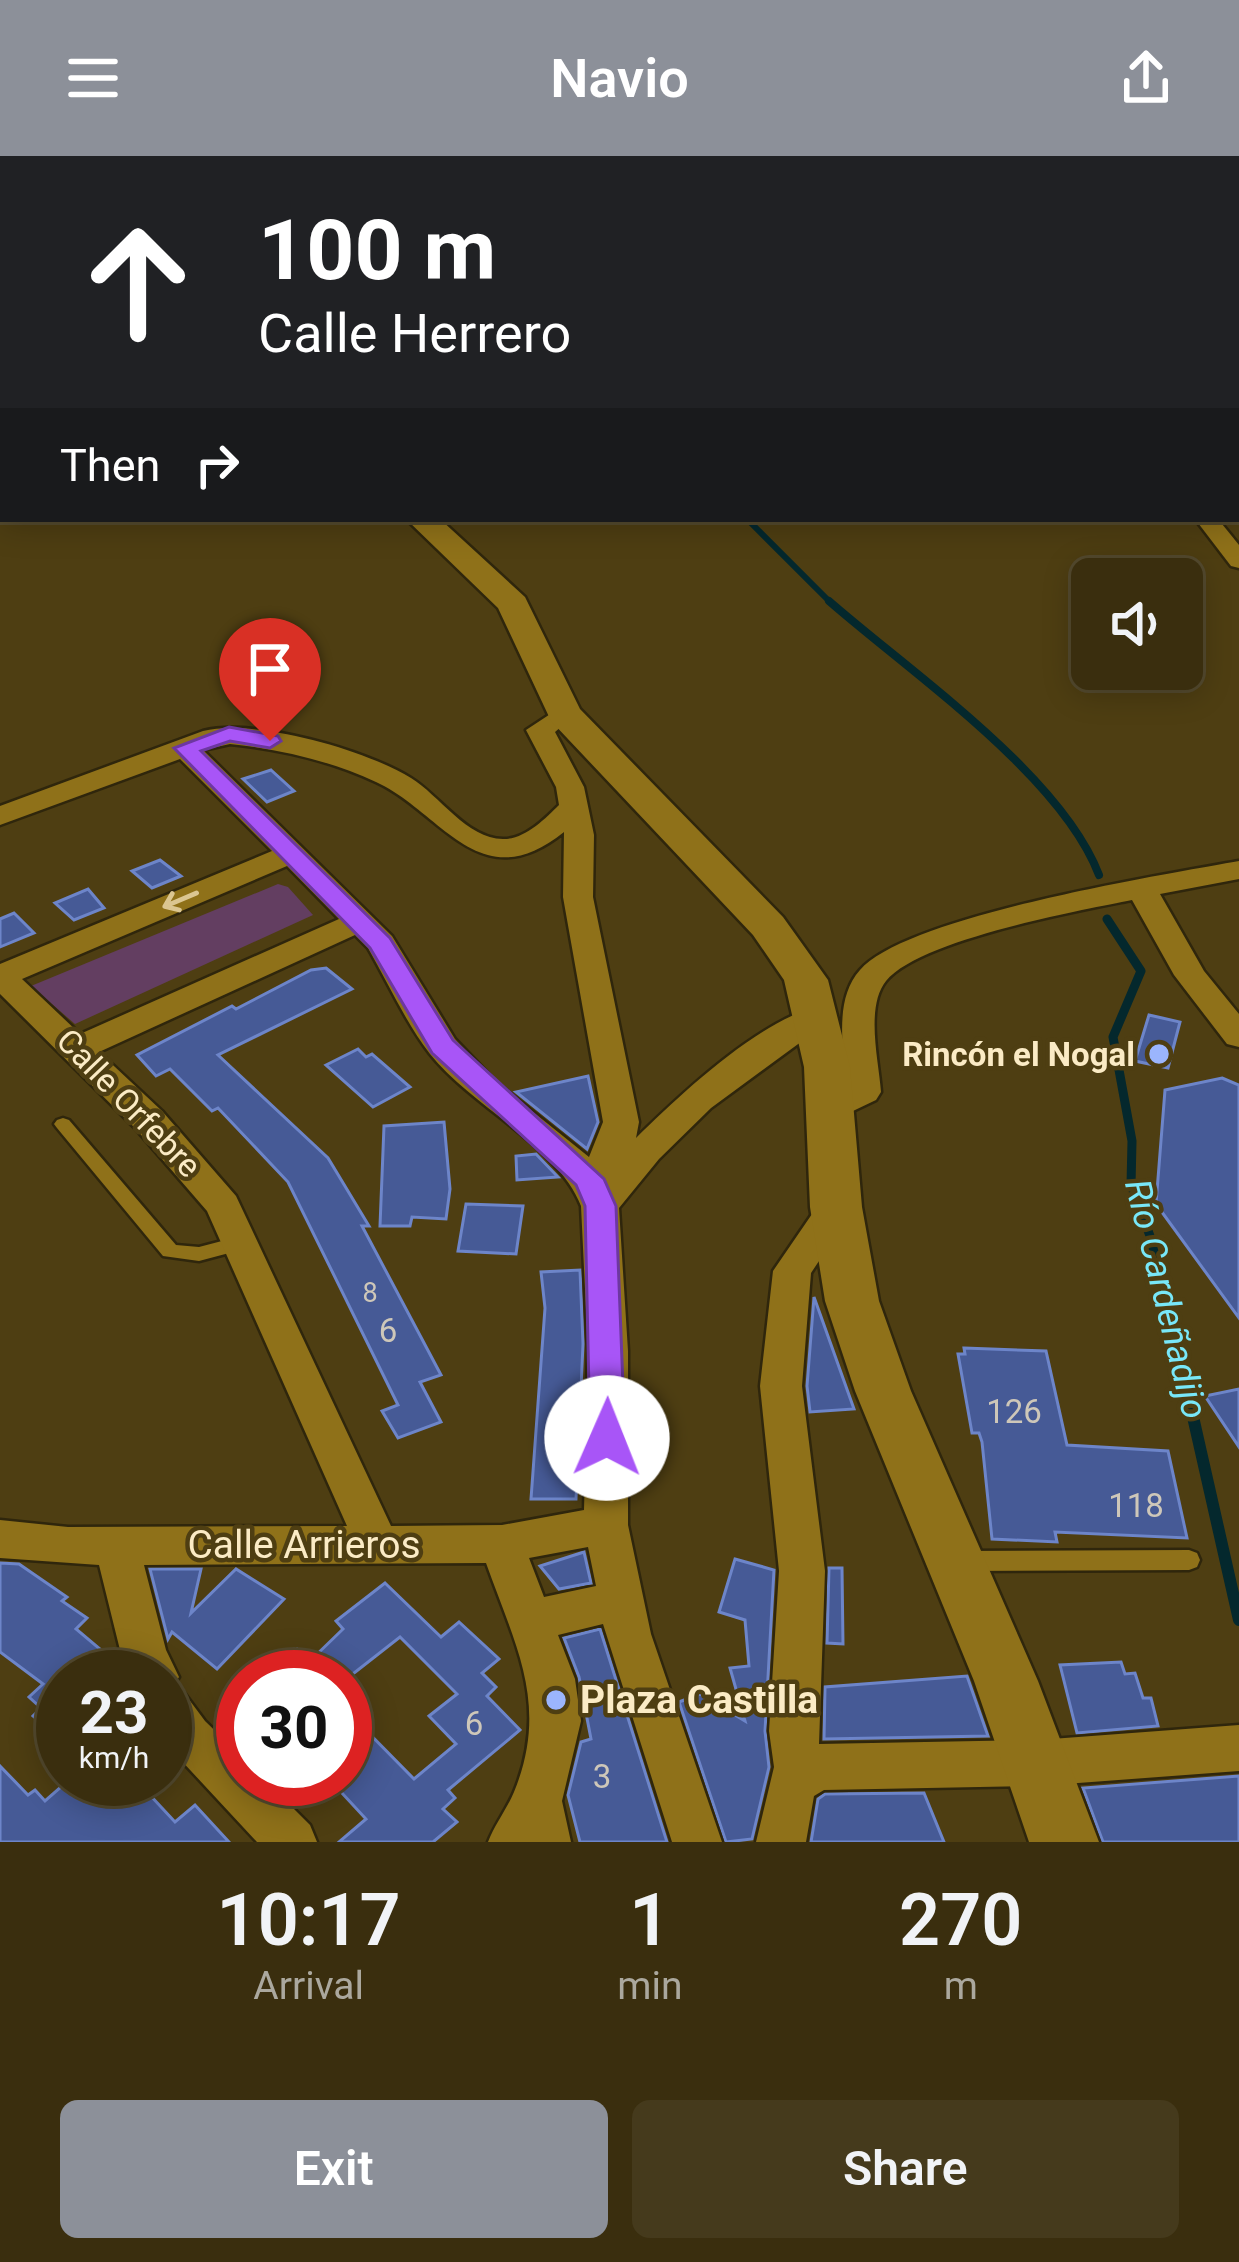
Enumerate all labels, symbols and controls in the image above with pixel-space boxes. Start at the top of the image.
icon: menu [60,45,126,111]
icon: share [1113,45,1179,111]
text: Navio [550,47,689,110]
text: 100 m [258,201,496,300]
icon: ahead [60,204,216,360]
text: Calle Herrero [258,302,571,365]
icon: right [184,432,250,498]
text: Then [60,439,160,492]
map controls [1071,558,1203,690]
button: sound [1071,558,1203,690]
pin [219,618,321,741]
icon: arrive [237,636,303,702]
one-way arrow [163,891,199,913]
street label: Calle Orfebre [49,1021,209,1185]
place label: Rincón el Nogal [902,1035,1135,1074]
marker: Rincón el Nogal [1146,1041,1172,1067]
water label: Río Cardeñadijo [1116,1175,1216,1423]
house number: 8 [362,1277,378,1309]
house number: 6 [379,1311,397,1350]
position arrow [544,1375,670,1501]
house number: 126 [986,1392,1042,1431]
house number: 118 [1108,1486,1164,1525]
street label: Calle Arrieros [187,1522,421,1568]
speed limit sign: 30 [216,1650,372,1806]
text: 23 [80,1677,148,1748]
place label: Plaza Castilla [580,1677,818,1723]
marker: Plaza Castilla [543,1687,569,1713]
house number: 6 [465,1704,483,1743]
text: km/h [79,1740,149,1775]
house number: 3 [593,1757,611,1796]
text: 10:17 [217,1878,401,1963]
text: 1 [629,1878,670,1963]
text: 270 [899,1878,1022,1963]
text: Arrival [253,1963,364,2009]
text: min [617,1963,682,2009]
text: m [944,1963,978,2009]
button: Exit [60,2100,608,2238]
button: Share [632,2100,1179,2238]

